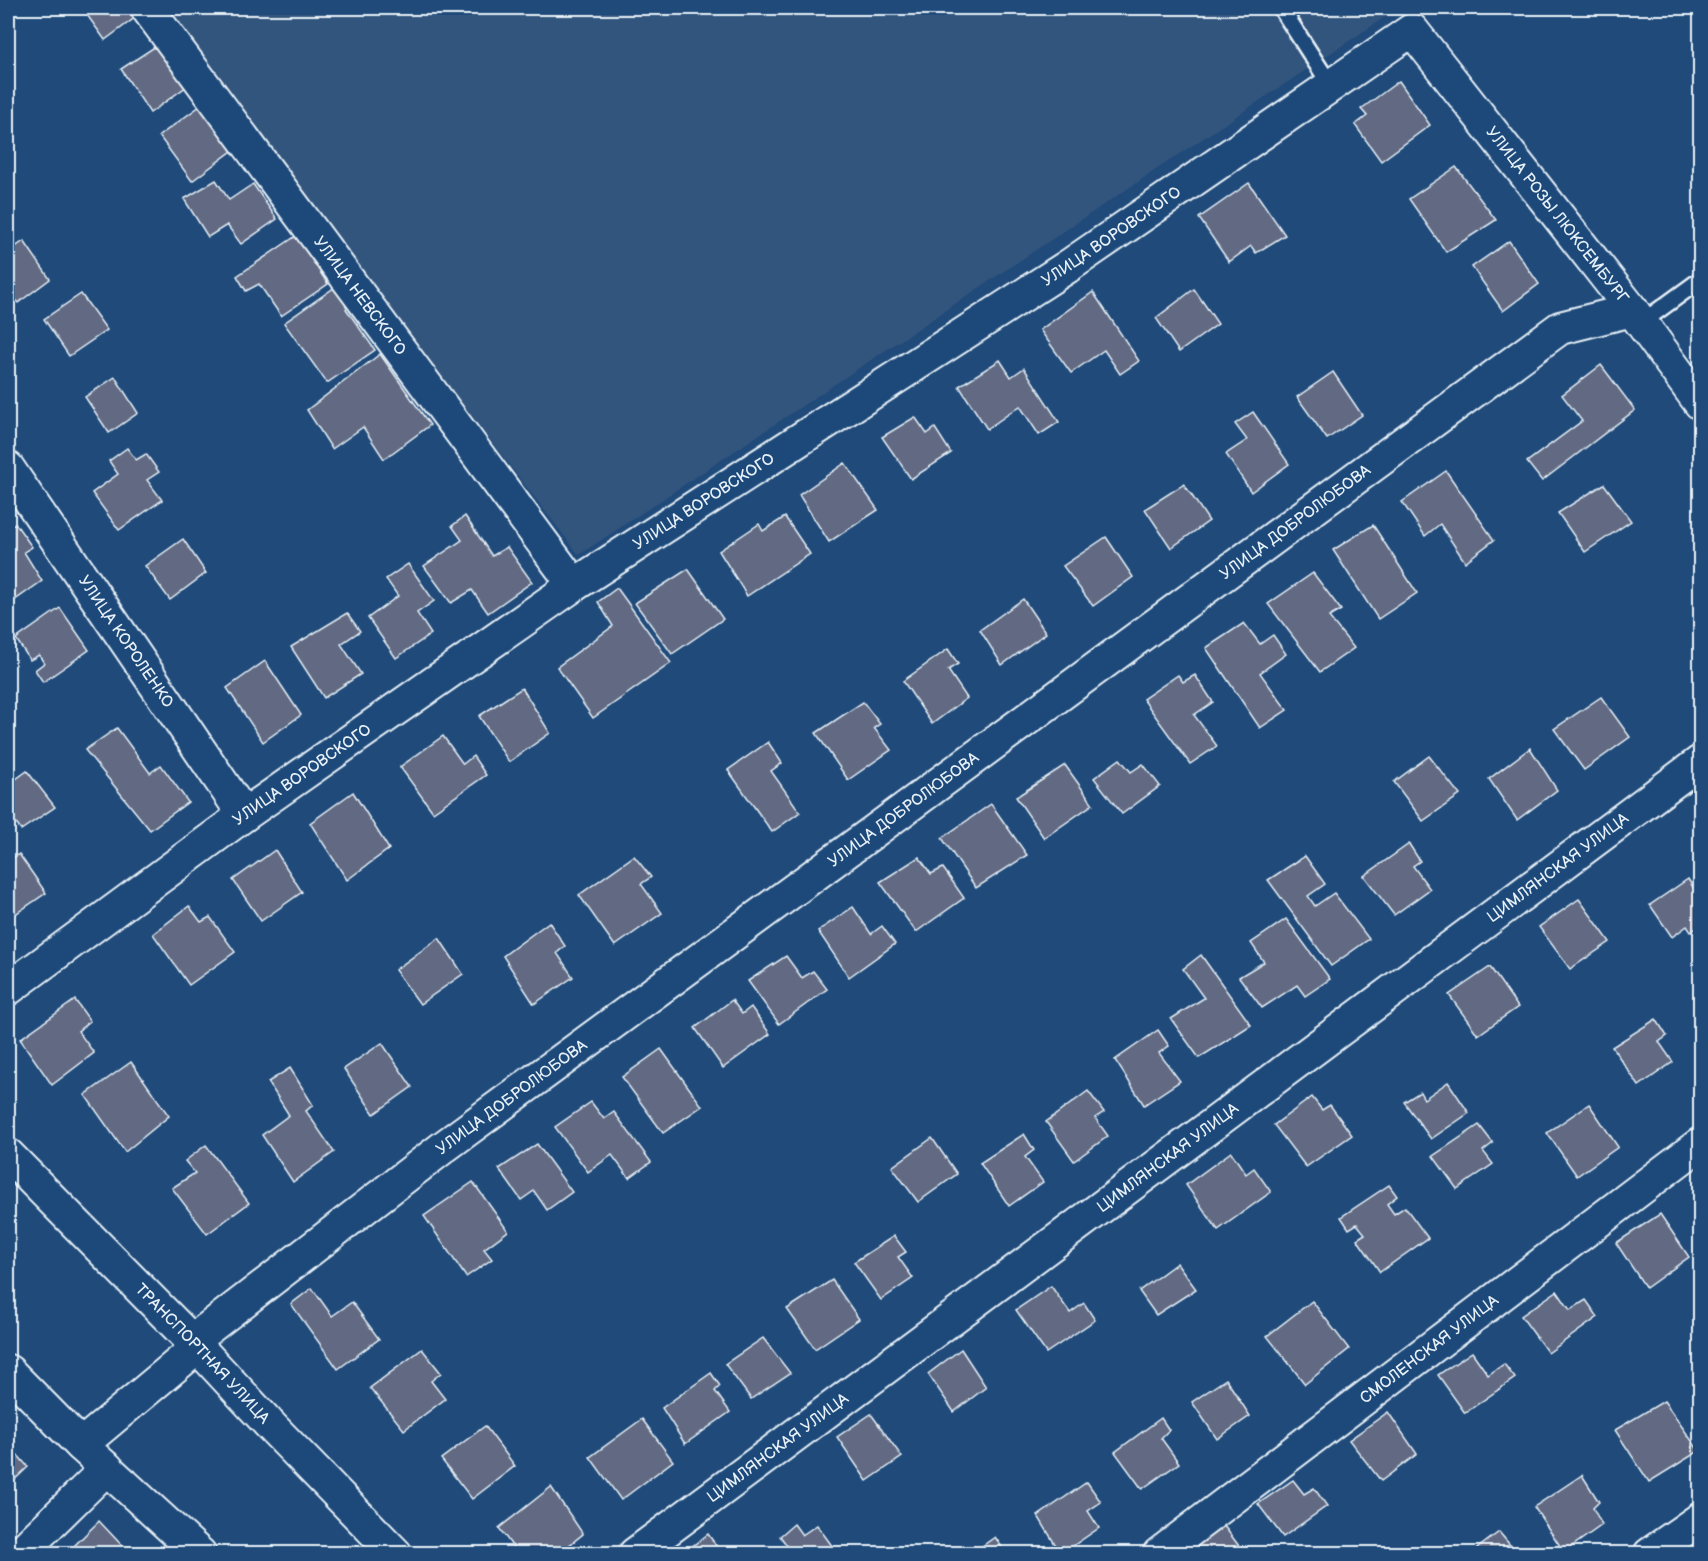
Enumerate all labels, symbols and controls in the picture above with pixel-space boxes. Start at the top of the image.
street label: УЛИЦА РОЗЫ ЛЮКСЕМБУРГ [1482,123,1633,307]
street label: УЛИЦА ВОРОВСКОГО [1038,182,1185,290]
street label: УЛИЦА НЕВСКОГО [310,233,410,359]
street label: УЛИЦА ВОРОВСКОГО [630,448,778,554]
street label: УЛИЦА ДОБРОЛЮБОВА [1216,460,1375,584]
street label: УЛИЦА КОРОЛЕНКО [74,572,178,712]
street label: УЛИЦА ВОРОВСКОГО [229,720,375,829]
street label: УЛИЦА ДОБРОЛЮБОВА [824,748,983,871]
street label: ЦИМЛЯНСКАЯ УЛИЦА [1483,809,1633,927]
street label: УЛИЦА ДОБРОЛЮБОВА [432,1035,591,1159]
street label: ЦИМЛЯНСКАЯ УЛИЦА [1093,1099,1243,1217]
street label: ТРАНСПОРТНАЯ УЛИЦА [131,1280,274,1428]
street label: СМОЛЕНСКАЯ УЛИЦА [1356,1291,1502,1408]
street label: ЦИМЛЯНСКАЯ УЛИЦА [703,1389,853,1507]

